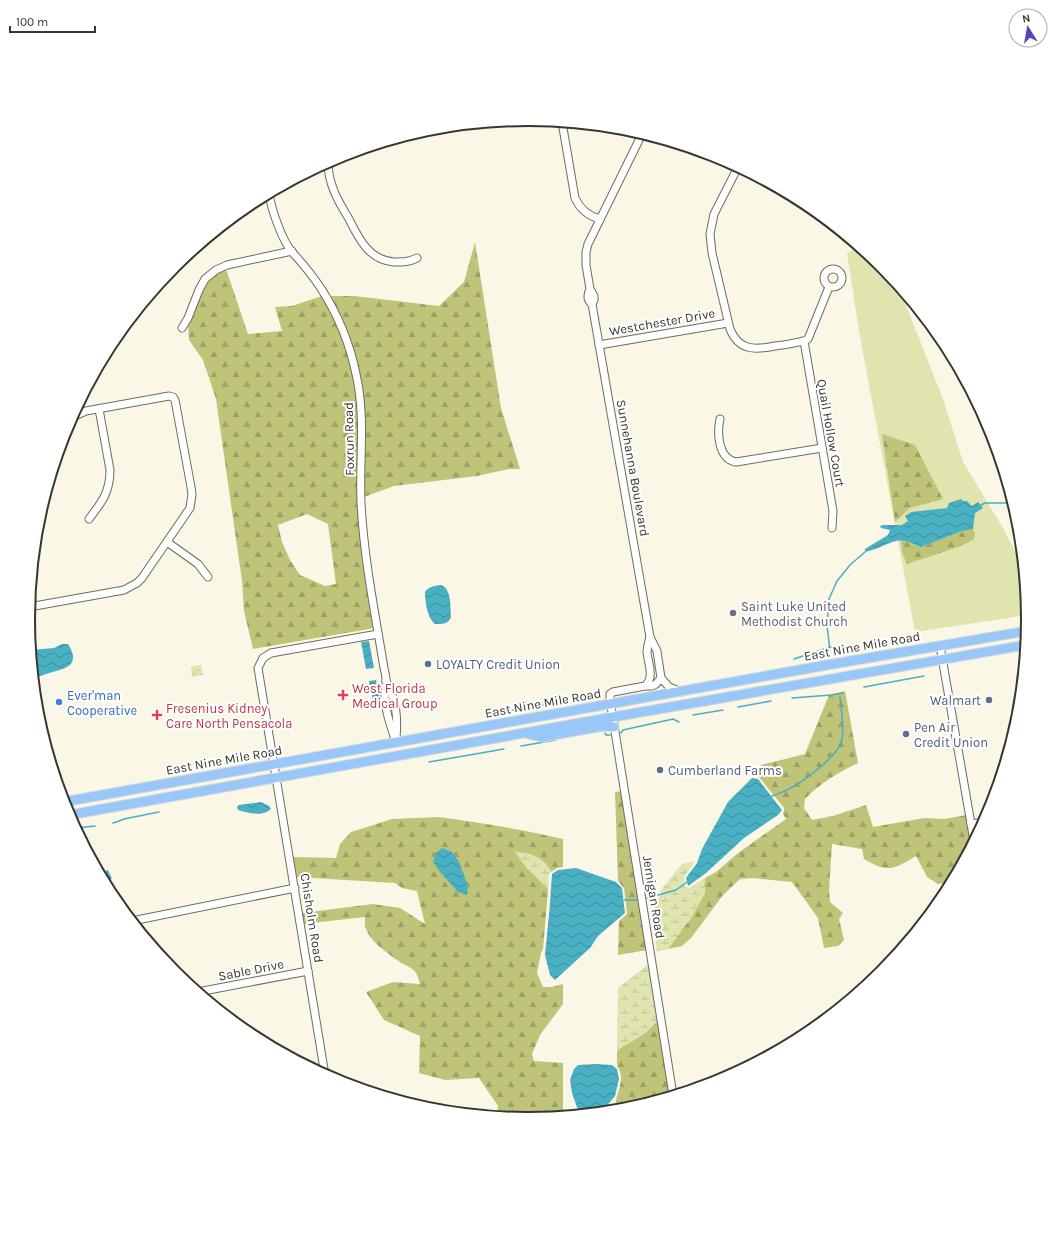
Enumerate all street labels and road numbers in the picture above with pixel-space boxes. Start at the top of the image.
street label: Westchester Drive [608,305,716,339]
street label: Quail Hollow Court [814,378,848,488]
street label: Sunnehanna Boulevard [614,398,652,538]
street label: Foxrun Road [341,402,357,476]
street label: East Nine Mile Road [803,628,921,664]
street label: East Nine Mile Road [484,685,602,721]
street label: East Nine Mile Road [165,742,283,778]
street label: Jernigan Road [640,854,668,940]
street label: Chisholm Road [298,872,326,964]
street label: Sable Drive [217,956,285,984]

